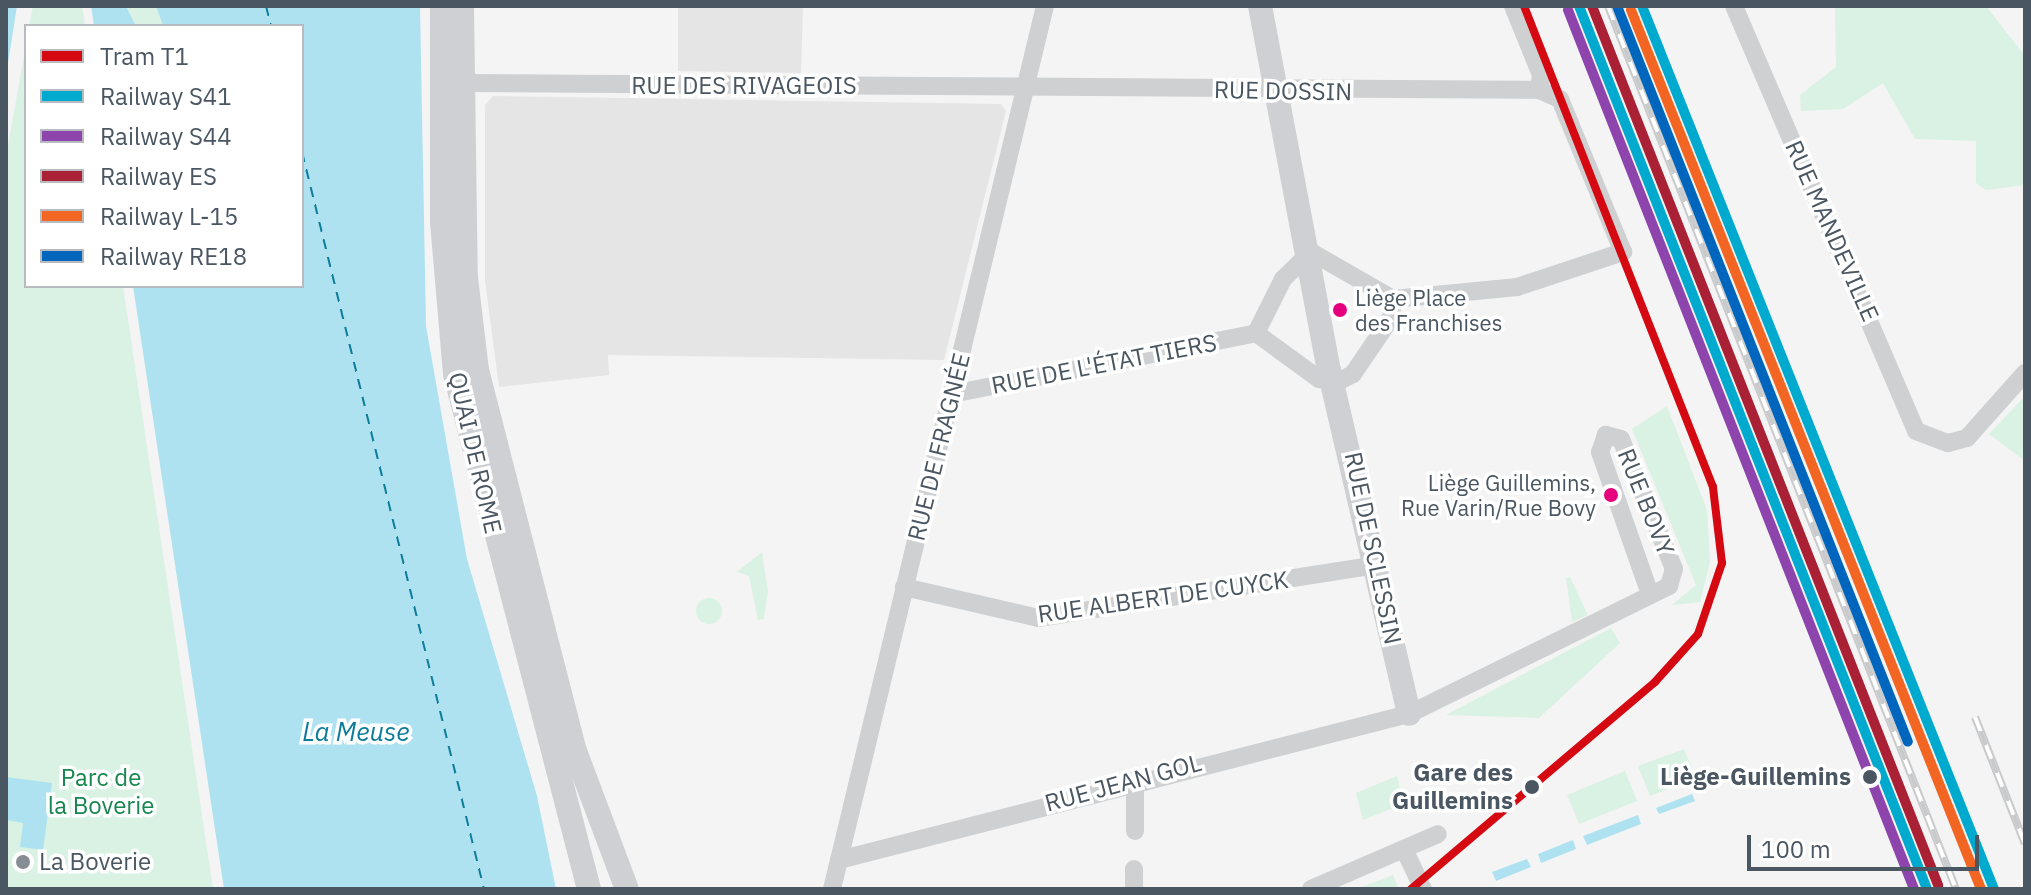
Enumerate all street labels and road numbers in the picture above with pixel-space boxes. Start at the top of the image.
street label: RUE DES RIVAGEOIS [631,72,857,100]
street label: RUE DOSSIN [1214,75,1352,107]
street label: RUE MANDEVILLE [1779,136,1885,326]
street label: RUE DE L'ÉTAT TIERS [989,328,1219,400]
street label: RUE DE FRAGNÉE [902,350,976,544]
street label: QUAI DE ROME [442,369,508,537]
street label: RUE BOVY [1612,445,1680,559]
street label: RUE DE SCLESSIN [1339,449,1407,647]
street label: RUE ALBERT DE CUYCK [1036,565,1290,629]
street label: RUE JEAN GOL [1042,748,1204,818]

